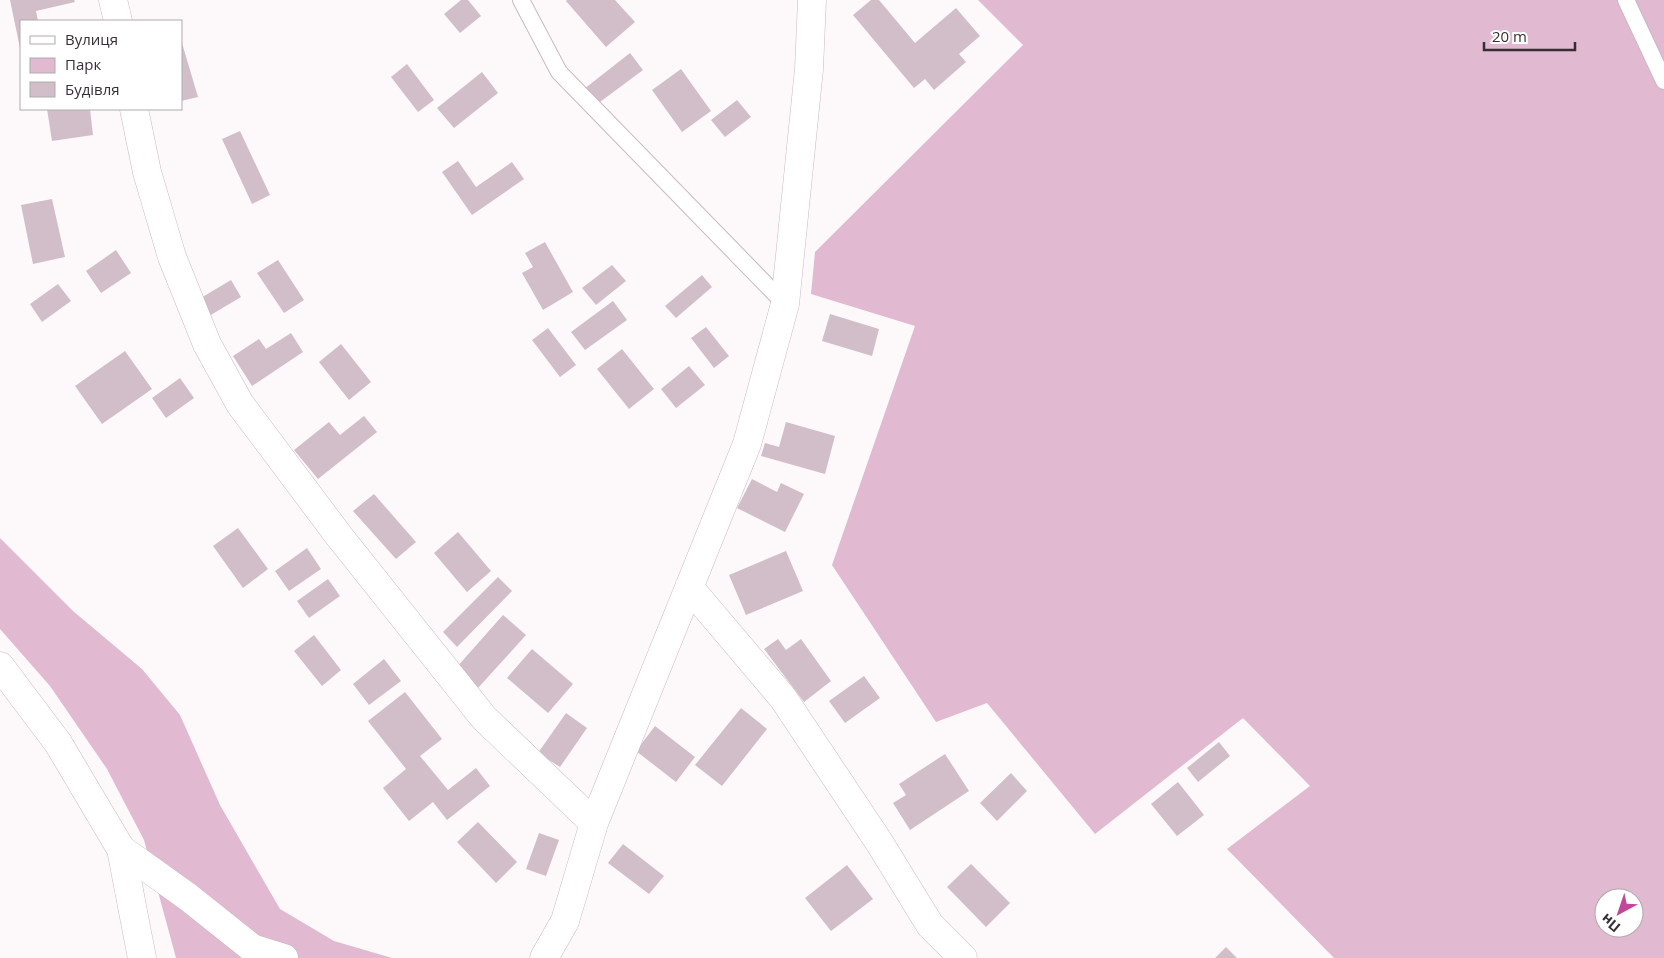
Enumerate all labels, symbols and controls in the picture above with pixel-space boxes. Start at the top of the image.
legend [20,20,182,110]
scale bar [1484,20,1575,52]
text: 20 m [1492,26,1527,46]
text: Вулиця [65,29,118,49]
text: Парк [65,54,101,74]
text: Будівля [65,79,120,99]
north arrow [1594,888,1644,938]
text: Пн [1597,910,1624,937]

